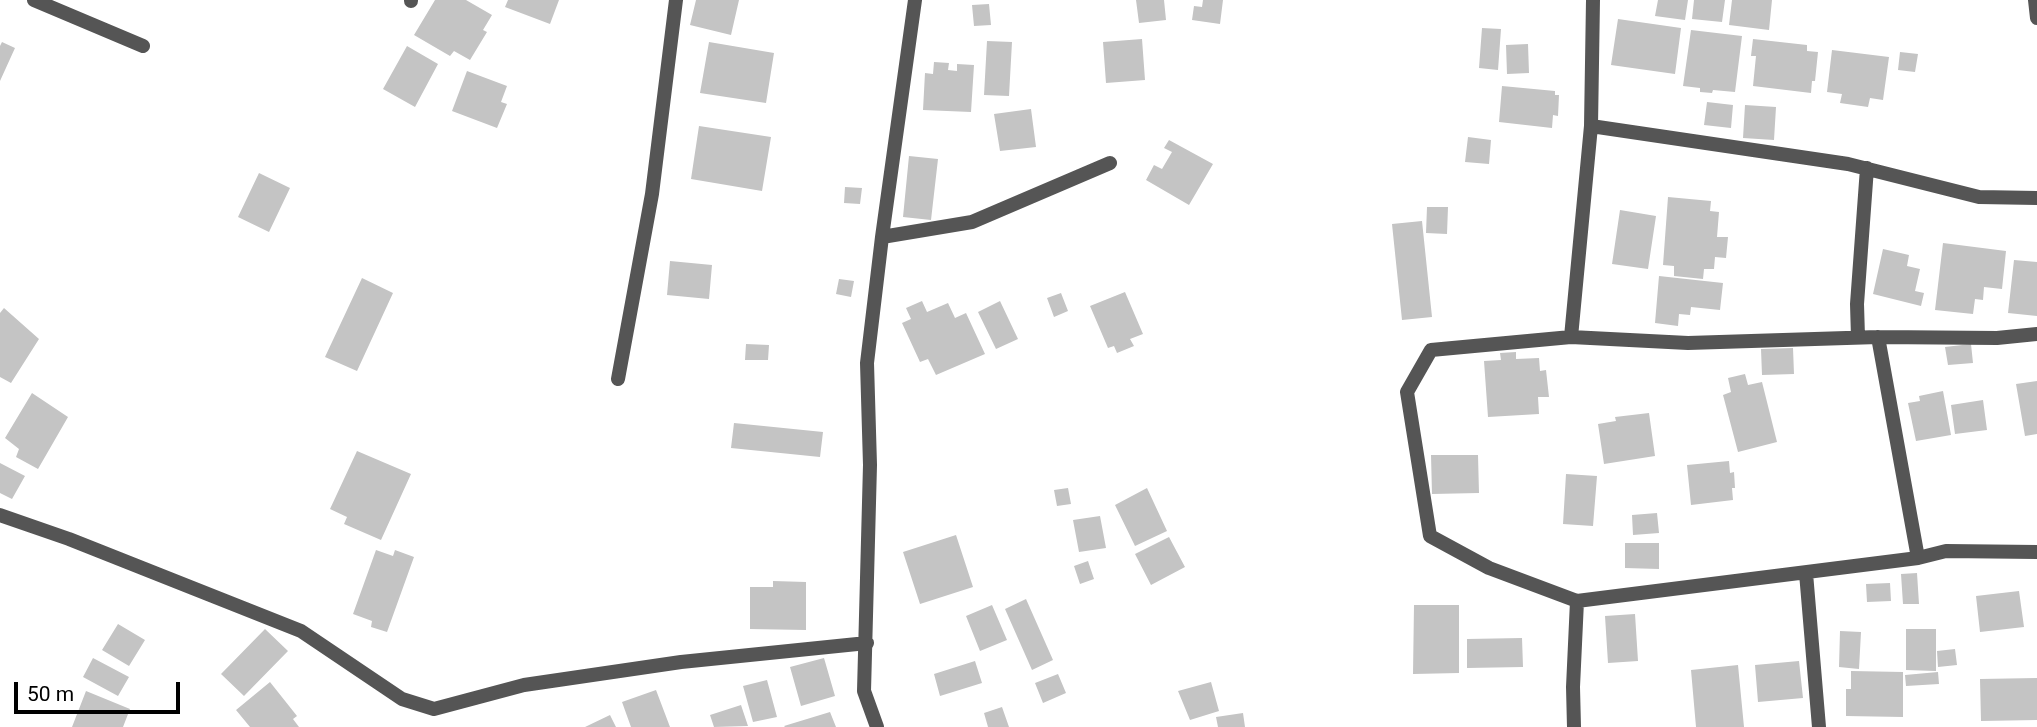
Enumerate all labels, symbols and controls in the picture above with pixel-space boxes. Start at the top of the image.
scale bar [18,668,184,712]
text: 50 m [27,682,74,706]

